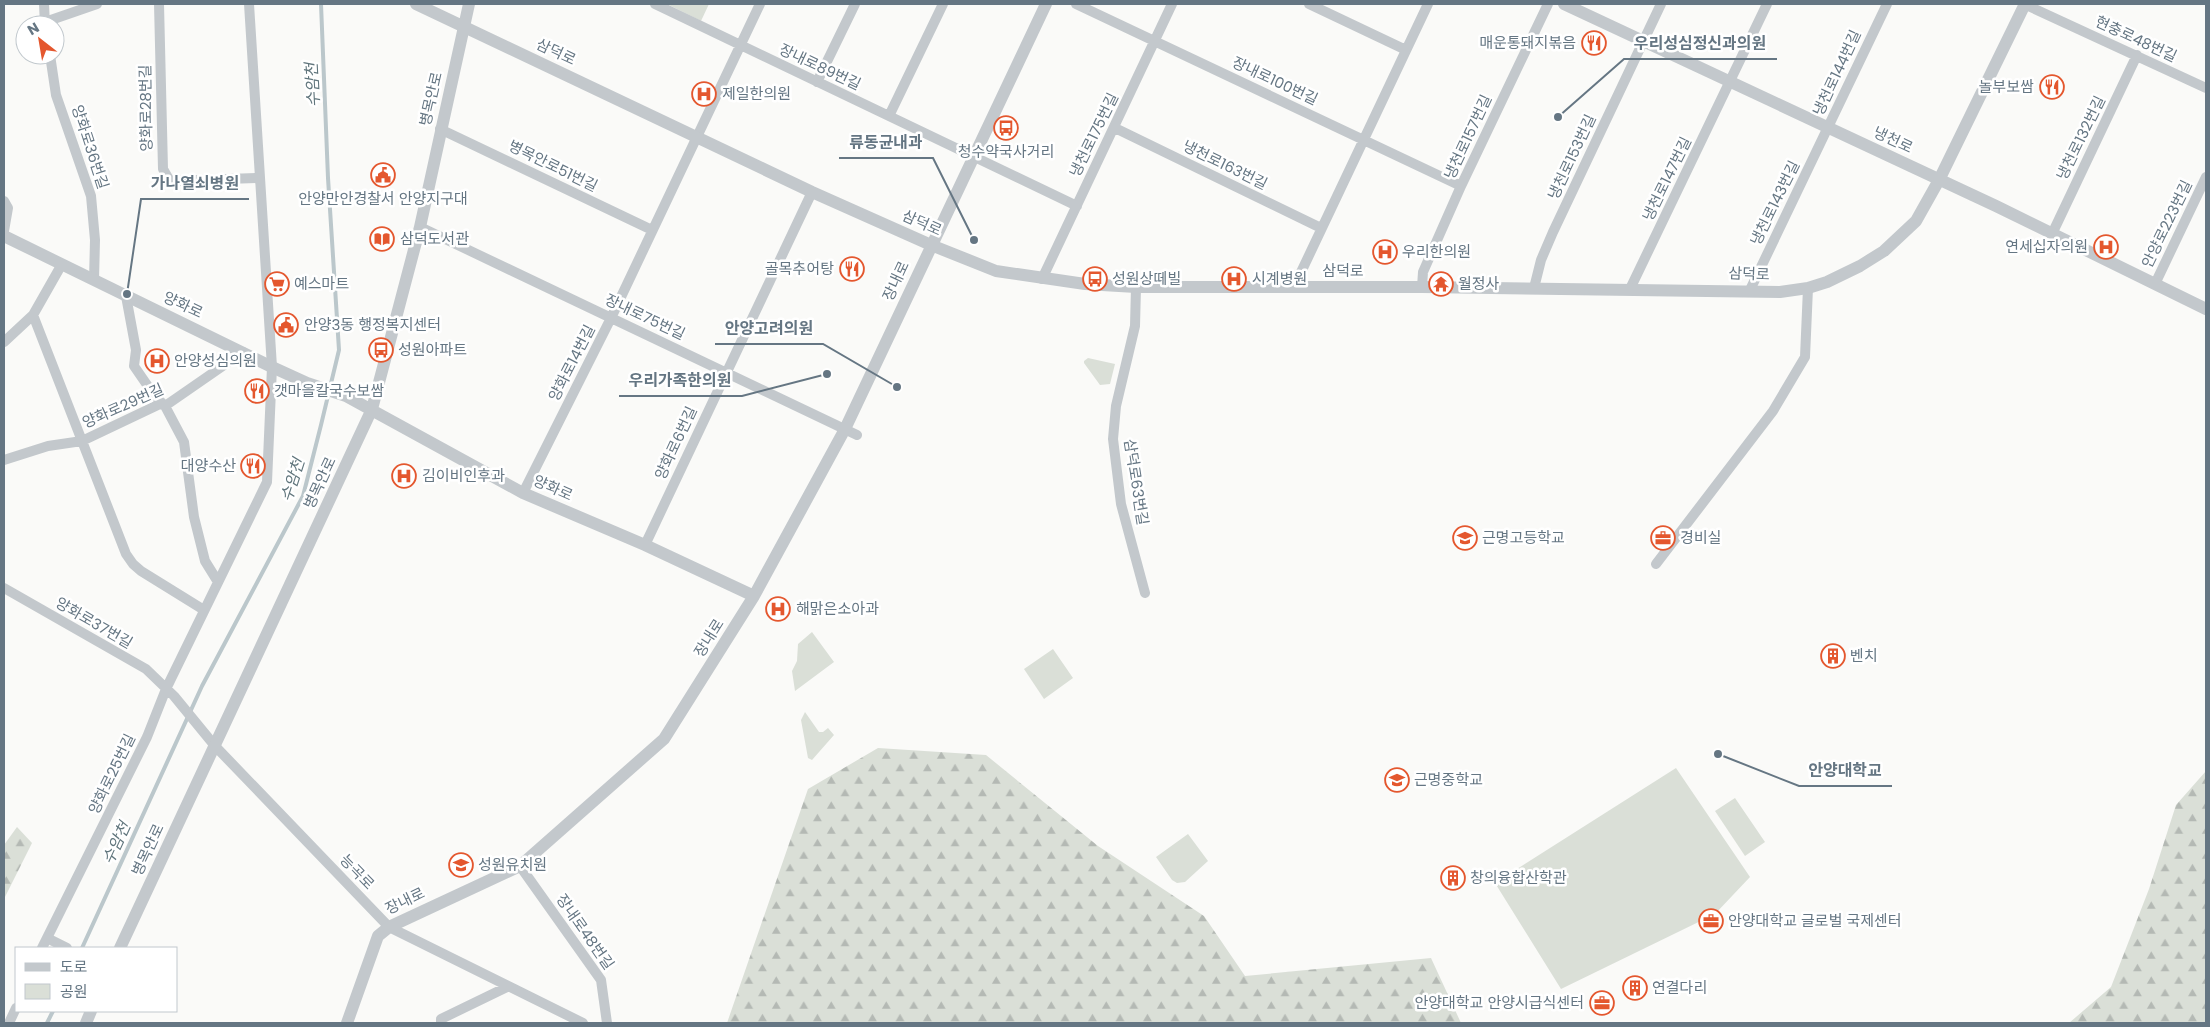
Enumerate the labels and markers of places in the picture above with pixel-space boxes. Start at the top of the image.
callout: 우리성심정신과의원 [1624,28,1777,59]
restaurant icon: 매운통돼지볶음 [1581,30,1607,56]
place label: 매운통돼지볶음 [1479,32,1576,53]
restaurant icon: 놀부보쌈 [2039,74,2065,100]
place label: 놀부보쌈 [1979,76,2034,97]
hospital icon: 제일한의원 [691,81,717,107]
place label: 제일한의원 [722,83,791,104]
bus stop icon: 청수약국사거리 [993,115,1019,141]
callout: 류동균내과 [839,127,933,158]
place label: 청수약국사거리 [958,141,1054,162]
public building icon: 안양만안경찰서 안양지구대 [370,162,396,188]
callout: 가나열쇠병원 [141,168,249,199]
place label: 안양만안경찰서 안양지구대 [298,188,468,209]
library icon: 삼덕도서관 [369,226,395,252]
place label: 삼덕도서관 [400,228,469,249]
hospital icon: 연세십자의원 [2093,234,2119,260]
place label: 연세십자의원 [2005,236,2088,257]
hospital icon: 우리한의원 [1372,239,1398,265]
place label: 우리한의원 [1402,241,1471,262]
restaurant icon: 골목추어탕 [839,256,865,282]
place label: 골목추어탕 [765,258,834,279]
bus stop icon: 성원상떼빌 [1082,266,1108,292]
hospital icon: 시계병원 [1221,266,1247,292]
place label: 성원상떼빌 [1112,268,1181,289]
place label: 시계병원 [1252,268,1307,289]
supermarket icon: 예스마트 [264,271,290,297]
temple icon: 월정사 [1428,271,1454,297]
place label: 예스마트 [294,273,349,294]
place label: 월정사 [1458,273,1500,294]
public building icon: 안양3동 행정복지센터 [273,312,299,338]
callout: 안양고려의원 [715,313,823,344]
place label: 안양3동 행정복지센터 [304,314,441,335]
bus stop icon: 성원아파트 [368,337,394,363]
place label: 성원아파트 [398,339,467,360]
hospital icon: 안양성심의원 [144,348,170,374]
place label: 안양성심의원 [174,350,257,371]
callout: 우리가족한의원 [619,365,742,396]
restaurant icon: 갯마을칼국수보쌈 [244,378,270,404]
place label: 갯마을칼국수보쌈 [274,380,385,401]
restaurant icon: 대양수산 [240,453,266,479]
place label: 대양수산 [181,455,236,476]
hospital icon: 김이비인후과 [391,463,417,489]
place label: 김이비인후과 [422,465,505,486]
school or university icon: 근명고등학교 [1452,525,1478,551]
office icon: 경비실 [1650,525,1676,551]
place label: 근명고등학교 [1482,527,1565,548]
place label: 경비실 [1680,527,1721,548]
hospital icon: 해맑은소아과 [765,596,791,622]
place label: 해맑은소아과 [796,598,879,619]
building icon: 벤치 [1820,643,1846,669]
place label: 벤치 [1850,645,1878,666]
callout: 안양대학교 [1799,755,1892,786]
school or university icon: 근명중학교 [1384,767,1410,793]
place label: 근명중학교 [1414,769,1483,790]
school or university icon: 성원유치원 [448,852,474,878]
place label: 성원유치원 [478,854,547,875]
building icon: 창의융합산학관 [1440,865,1466,891]
place label: 창의융합산학관 [1470,867,1567,888]
office icon: 안양대학교 글로벌 국제센터 [1698,908,1724,934]
place label: 안양대학교 글로벌 국제센터 [1728,910,1902,931]
building icon: 연결다리 [1622,975,1648,1001]
place label: 연결다리 [1652,977,1707,998]
office icon: 안양대학교 안양시급식센터 [1589,990,1615,1016]
place label: 안양대학교 안양시급식센터 [1414,992,1584,1013]

